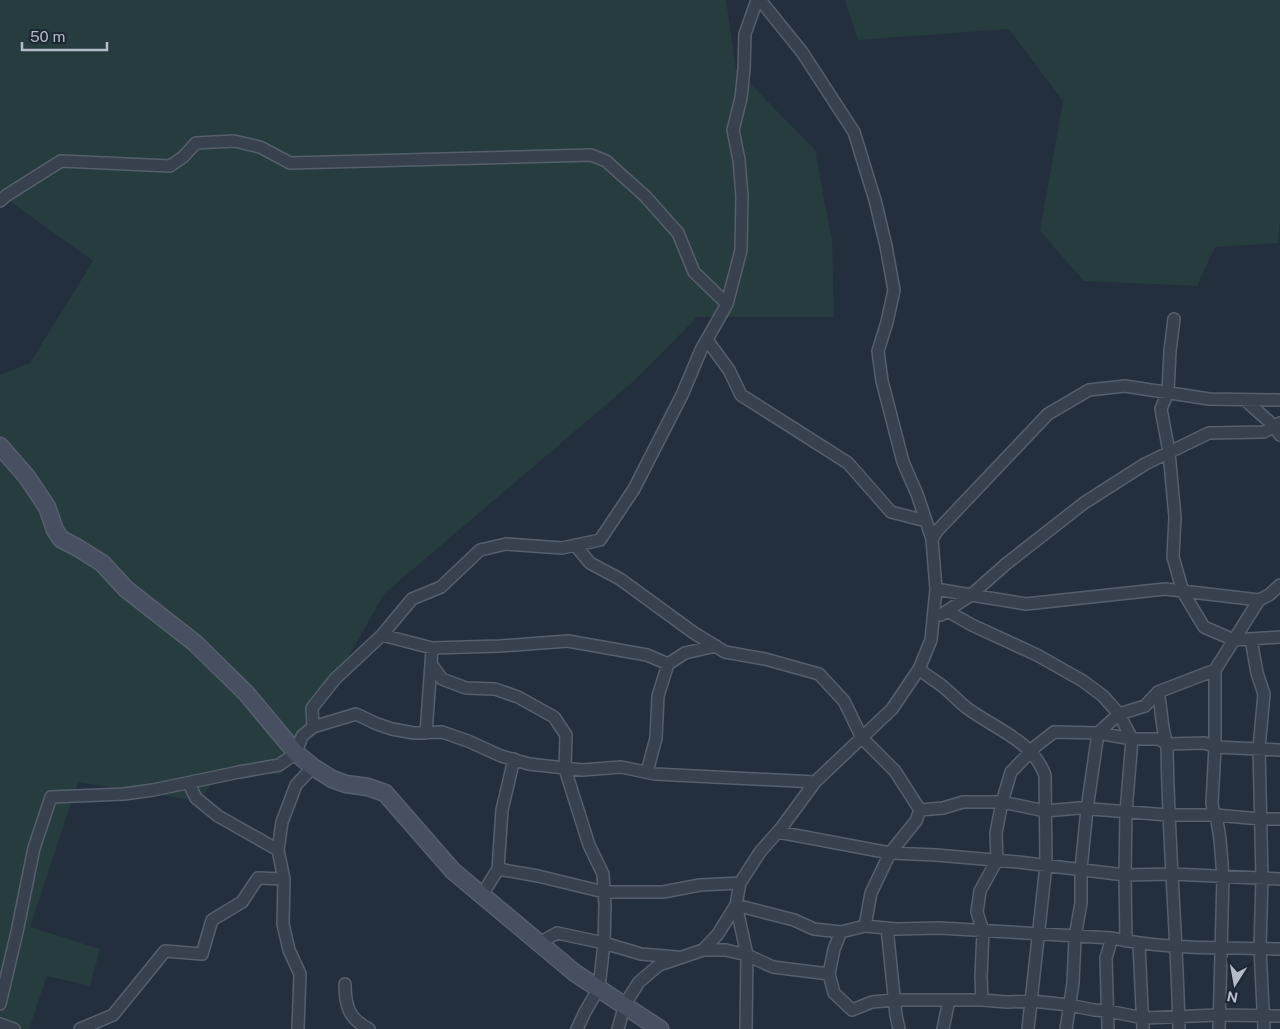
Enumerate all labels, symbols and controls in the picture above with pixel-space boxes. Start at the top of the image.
scale bar [22,20,108,52]
text: 50 m [30,28,65,45]
north arrow [1210,959,1260,1009]
text: N [1226,988,1239,1006]

